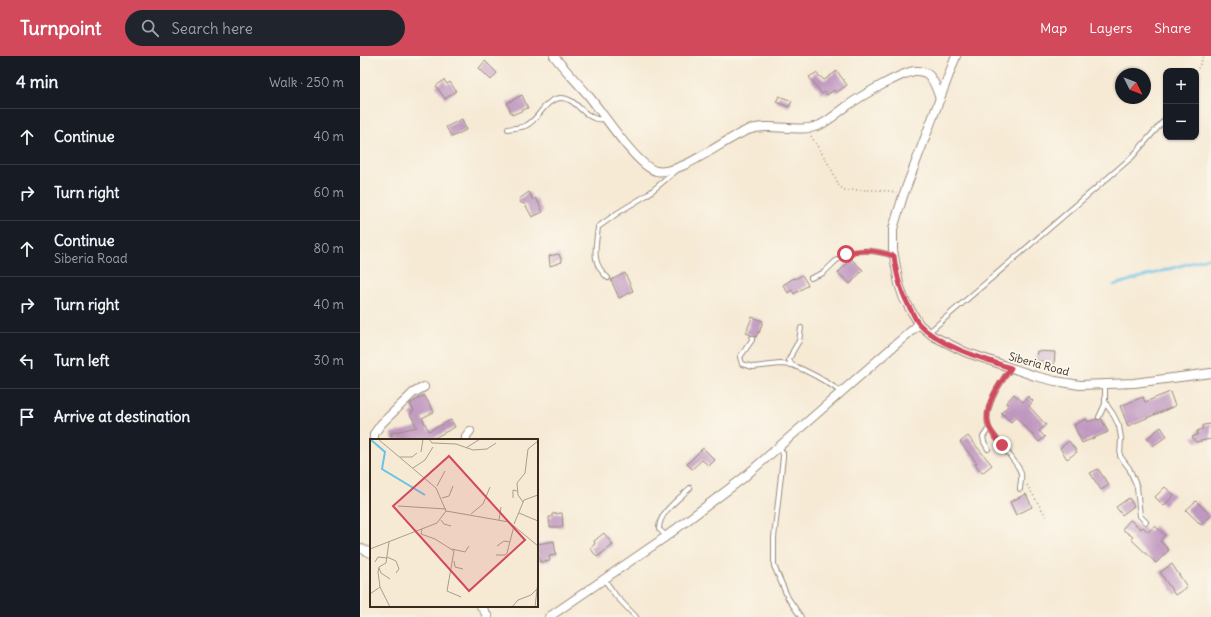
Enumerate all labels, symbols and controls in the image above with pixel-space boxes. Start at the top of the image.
search box [125,10,405,46]
text: Turnpoint [20,16,101,40]
icon: search [139,17,161,39]
text: Search here [171,19,253,38]
text: Map [1040,19,1067,37]
text: Layers [1089,19,1132,37]
text: Share [1154,19,1191,37]
north arrow [1115,68,1151,104]
map controls [1163,68,1199,140]
button: + [1163,68,1199,104]
text: 4 min [16,71,58,93]
text: Walk · 250 m [269,74,344,91]
button: − [1163,104,1199,140]
icon: ahead [16,126,38,148]
text: Continue [54,127,115,146]
text: 40 m [313,128,344,145]
icon: right [16,182,38,204]
text: Turn right [54,183,119,202]
text: 60 m [313,184,344,201]
text: Continue [54,231,115,250]
icon: ahead [16,238,38,260]
text: 80 m [313,240,344,257]
route start [837,245,855,263]
text: Siberia Road [54,250,128,267]
icon: right [16,294,38,316]
text: Turn right [54,295,119,314]
text: 40 m [313,296,344,313]
street label: Siberia Road [1007,349,1071,379]
icon: left [16,350,38,372]
text: Turn left [54,351,109,370]
text: 30 m [314,352,344,369]
icon: arrive [16,406,38,428]
text: Arrive at destination [54,407,190,426]
route end [993,436,1011,454]
inset map [370,439,538,607]

